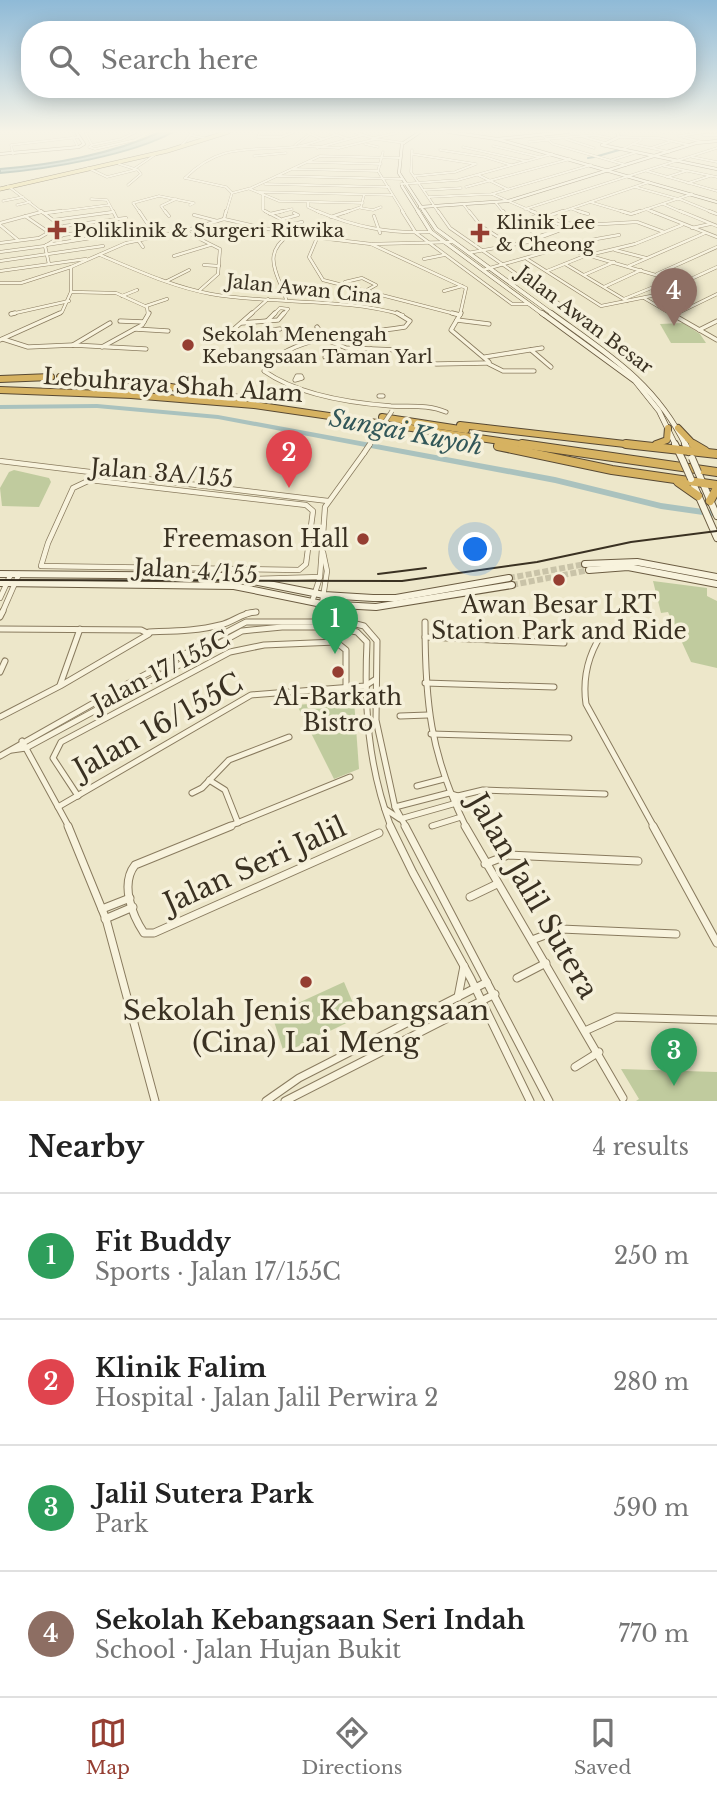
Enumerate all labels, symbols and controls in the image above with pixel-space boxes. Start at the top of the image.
search box [21,21,696,98]
icon: search [45,41,83,79]
text: Search here [101,44,258,76]
place label: Klinik Lee & Cheong [496,211,596,256]
place label: Poliklinik & Surgeri Ritwika [73,219,345,242]
marker: Poliklinik & Surgeri Ritwika [47,220,67,240]
marker: Klinik Lee & Cheong [470,223,490,243]
street label: Jalan Awan Besar [510,260,658,379]
pin: 4 [651,268,697,326]
street label: Jalan Awan Cina [222,269,383,309]
place label: Sekolah Menengah Kebangsaan Taman Yarl [202,323,433,368]
marker: Sekolah Menengah Kebangsaan Taman Yarl [180,337,196,353]
street label: Lebuhraya Shah Alam [42,362,304,408]
water label: Sungai Kuyoh [327,403,485,461]
pin: 2 [266,430,312,488]
street label: Jalan 3A/155 [86,453,235,493]
place label: Freemason Hall [162,525,349,553]
marker: Freemason Hall [355,531,371,547]
your location [458,532,492,566]
street label: Jalan 4/155 [130,552,259,589]
marker: Awan Besar LRT Station Park and Ride [551,572,567,588]
place label: Awan Besar LRT Station Park and Ride [431,591,687,645]
pin: 1 [312,596,358,654]
street label: Jalan 17/155C [85,624,234,719]
marker: Al-Barkath Bistro [330,664,346,680]
street label: Jalan 16/155C [64,665,249,789]
place label: Al-Barkath Bistro [273,683,402,737]
street label: Jalan Jalil Sutera [458,784,606,1005]
street label: Jalan Seri Jalil [155,809,352,922]
marker: Sekolah Jenis Kebangsaan (Cina) Lai Meng [298,974,314,990]
place label: Sekolah Jenis Kebangsaan (Cina) Lai Meng [123,993,489,1060]
pin: 3 [651,1028,697,1086]
text: Nearby [28,1128,144,1165]
text: 4 results [593,1133,689,1161]
text: Fit Buddy [95,1226,231,1258]
text: 1 [46,1242,56,1270]
text: 250 m [614,1242,689,1270]
text: Sports · Jalan 17/155C [95,1258,341,1286]
text: Klinik Falim [95,1352,267,1384]
text: 2 [44,1368,58,1396]
text: 280 m [613,1368,689,1396]
text: Hospital · Jalan Jalil Perwira 2 [95,1384,438,1412]
text: Jalil Sutera Park [95,1478,314,1510]
text: 3 [44,1494,58,1522]
text: 590 m [613,1494,689,1522]
text: Park [95,1510,148,1538]
text: Sekolah Kebangsaan Seri Indah [95,1604,525,1636]
text: 4 [43,1620,59,1648]
text: 770 m [618,1620,689,1648]
text: School · Jalan Hujan Bukit [95,1636,401,1664]
tab: Map [86,1714,130,1779]
tab: Directions [301,1714,402,1779]
tab: Saved [574,1714,631,1779]

